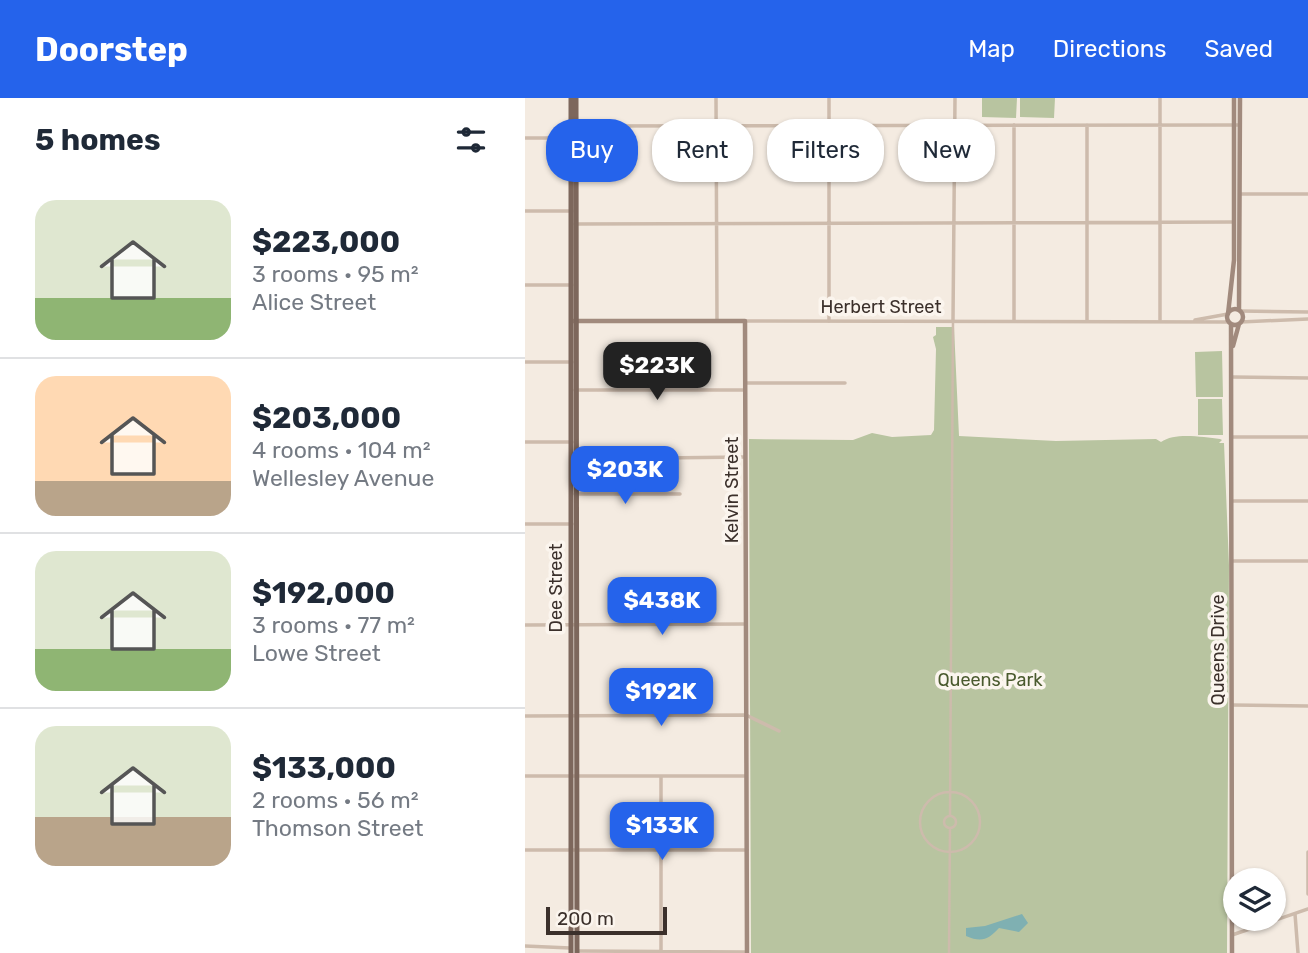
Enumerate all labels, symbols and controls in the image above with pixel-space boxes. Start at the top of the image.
text: Doorstep [35,30,188,69]
text: Map [968,35,1015,63]
text: Directions [1053,35,1166,63]
text: Saved [1204,35,1273,63]
chip: Buy [546,119,638,182]
chip: Rent [652,119,753,182]
chip: Filters [767,119,884,182]
chip: New [898,119,995,182]
icon: filters [452,121,490,159]
text: 5 homes [35,122,161,158]
text: $223,000 [252,224,400,260]
icon: home [91,228,175,312]
text: 3 rooms · 95 m² [252,260,419,288]
text: Alice Street [252,288,376,316]
street label: Herbert Street [821,296,941,318]
pin: $223K [608,342,706,402]
text: $223K [619,351,695,379]
text: $203,000 [252,400,401,436]
icon: home [91,404,175,488]
text: 4 rooms · 104 m² [252,436,431,464]
street label: Kelvin Street [721,437,743,543]
pin: $203K [576,446,674,506]
text: $203K [587,455,663,483]
text: Wellesley Avenue [252,464,434,492]
street label: Dee Street [545,543,567,633]
text: $192,000 [252,575,395,611]
pin: $438K [613,578,711,637]
icon: home [91,579,175,663]
text: $438K [623,586,701,614]
street label: Queens Drive [1207,595,1229,706]
text: 3 rooms · 77 m² [252,611,415,639]
text: Lowe Street [252,639,381,667]
pin: $192K [612,668,710,728]
park label: Queens Park [937,669,1043,691]
text: $192K [625,677,697,705]
text: $133,000 [252,750,396,786]
icon: home [91,754,175,838]
text: 2 rooms · 56 m² [252,786,419,814]
pin: $133K [613,802,711,862]
text: $133K [626,811,698,839]
text: Thomson Street [252,814,424,842]
map controls [1223,868,1286,931]
button: layers [1223,868,1286,931]
scale bar [546,904,667,936]
text: 200 m [557,907,614,930]

